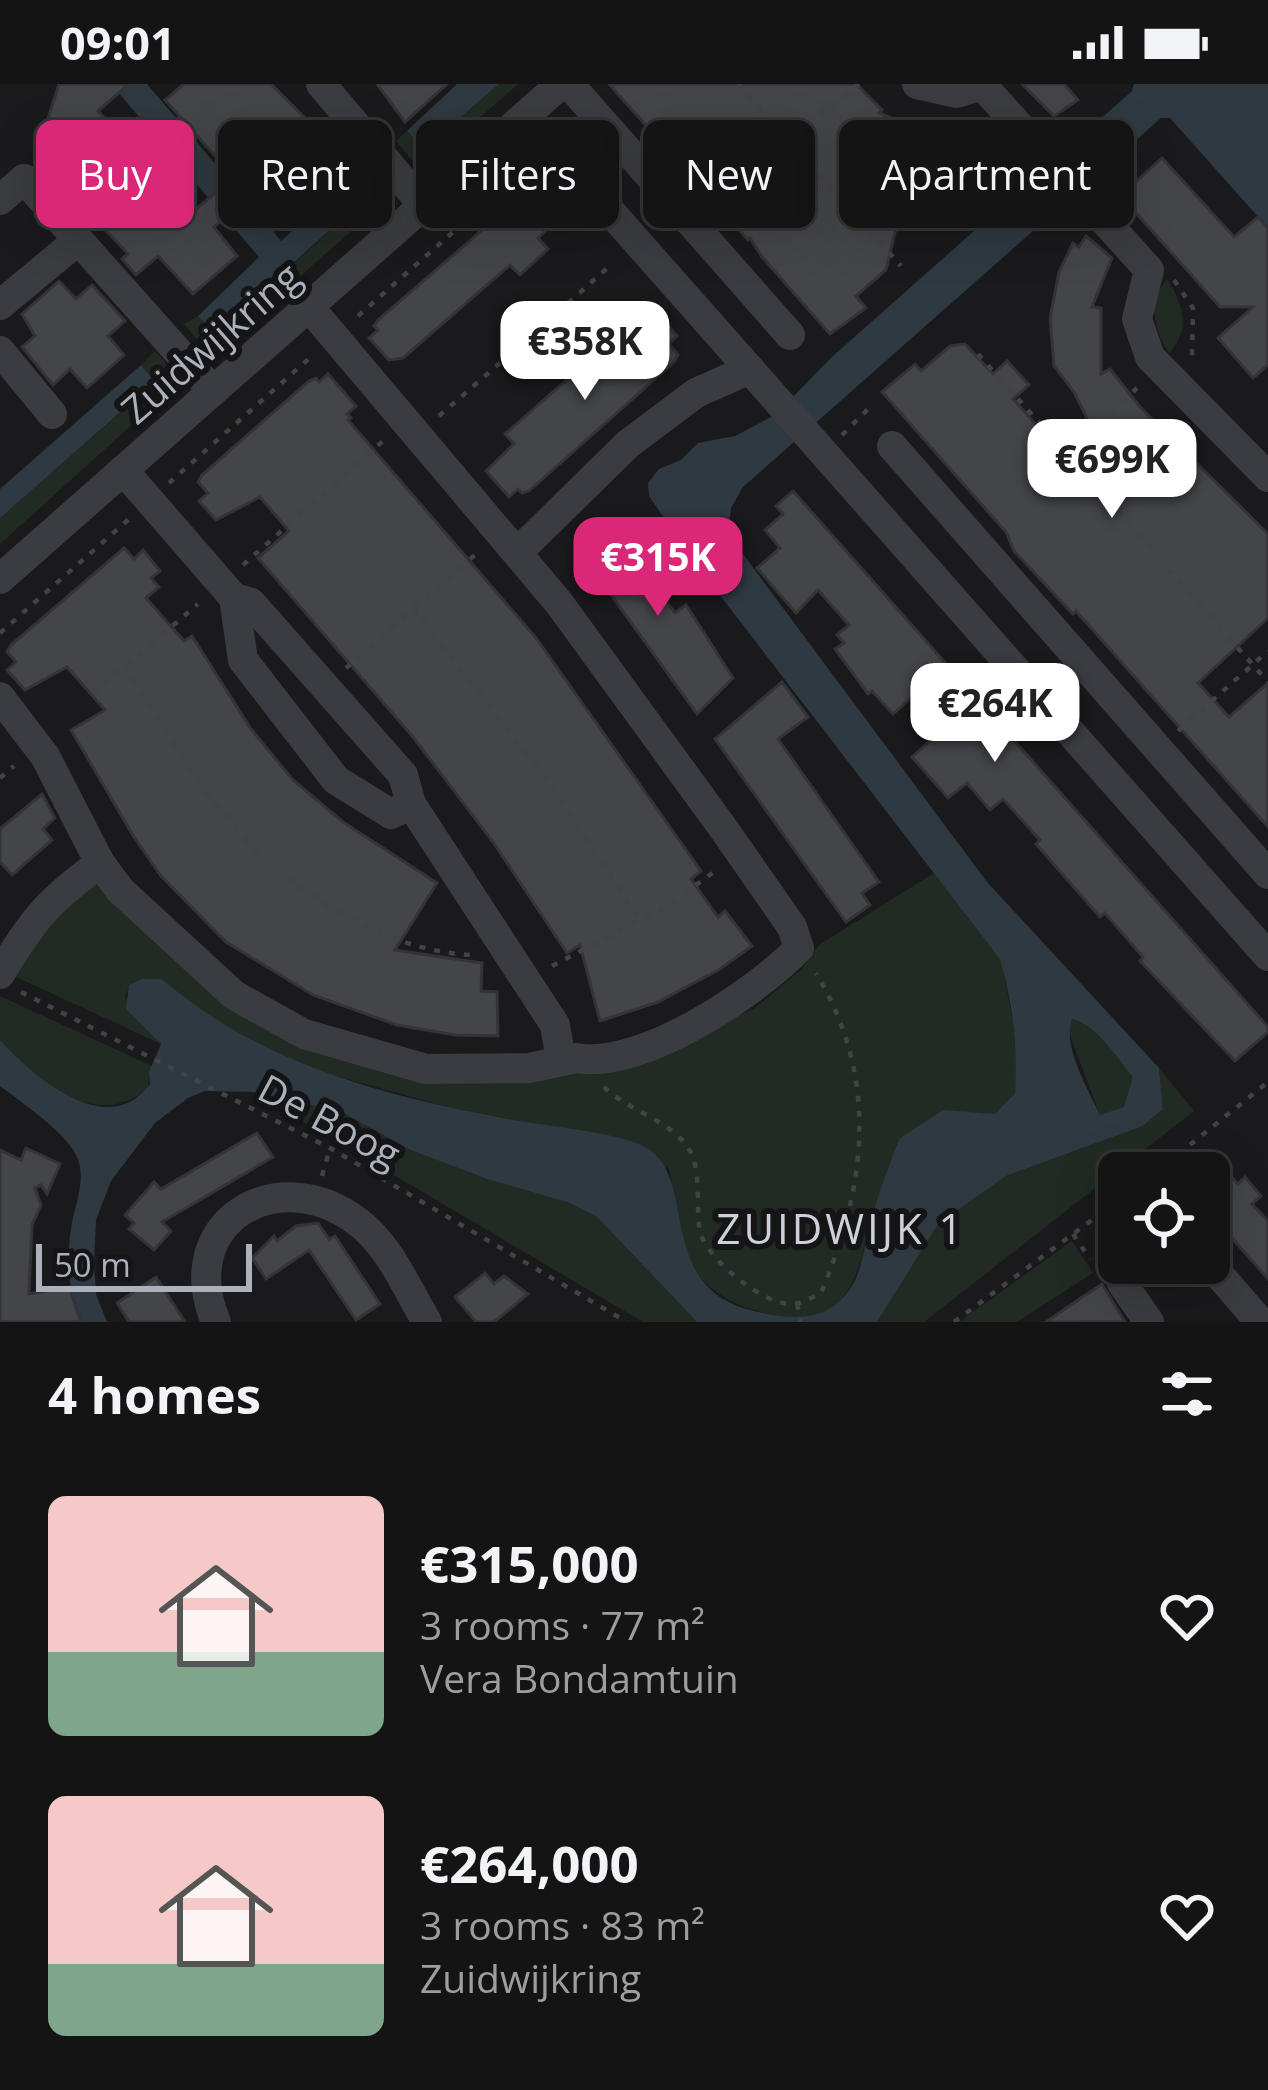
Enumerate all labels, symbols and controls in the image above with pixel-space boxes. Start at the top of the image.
text: 09:01 [60,12,176,73]
chip: Buy [36,120,194,228]
chip: Rent [218,120,392,228]
chip: Filters [416,120,619,228]
chip: New [643,120,815,228]
chip: Apartment [839,120,1134,228]
street label: Zuidwijkring [109,249,311,435]
pin: €358K [501,301,669,403]
text: €358K [527,313,643,366]
pin: €699K [1028,419,1196,521]
text: €699K [1054,431,1170,484]
pin: €315K [574,517,742,619]
text: €315K [600,529,716,582]
pin: €264K [911,663,1079,765]
text: €264K [937,675,1053,728]
street label: De Boog [250,1061,410,1179]
map controls [1098,1152,1230,1284]
button: locate [1098,1152,1230,1284]
district label: ZUIDWIJK 1 [716,1199,966,1256]
scale bar [36,1238,252,1291]
text: 50 m [54,1242,131,1287]
text: 4 homes [48,1359,261,1429]
icon: filters [1154,1361,1220,1427]
text: €315,000 [420,1528,639,1598]
icon: home [144,1544,288,1688]
icon: heart [1154,1583,1220,1649]
text: 3 rooms · 77 m² [420,1598,705,1651]
text: Vera Bondamtuin [420,1651,739,1704]
text: €264,000 [420,1828,639,1898]
icon: home [144,1844,288,1988]
icon: heart [1154,1883,1220,1949]
text: 3 rooms · 83 m² [420,1898,705,1951]
text: Zuidwijkring [420,1951,641,2004]

